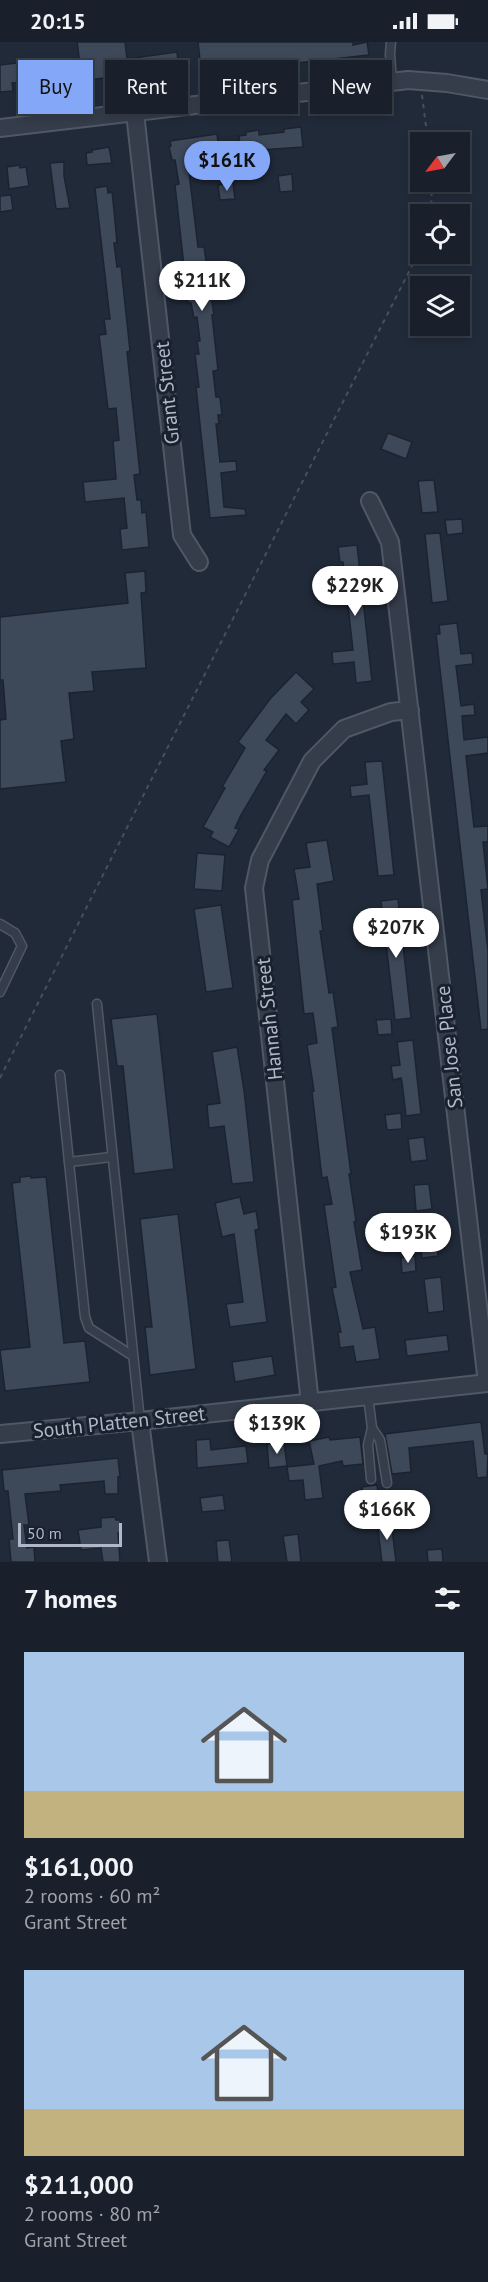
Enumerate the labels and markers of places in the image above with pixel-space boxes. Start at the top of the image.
pin: $161K [185,141,269,192]
pin: $211K [160,261,244,312]
pin: $229K [313,566,397,617]
pin: $207K [354,908,438,959]
pin: $193K [366,1213,450,1264]
pin: $139K [235,1404,319,1455]
pin: $166K [345,1490,429,1541]

